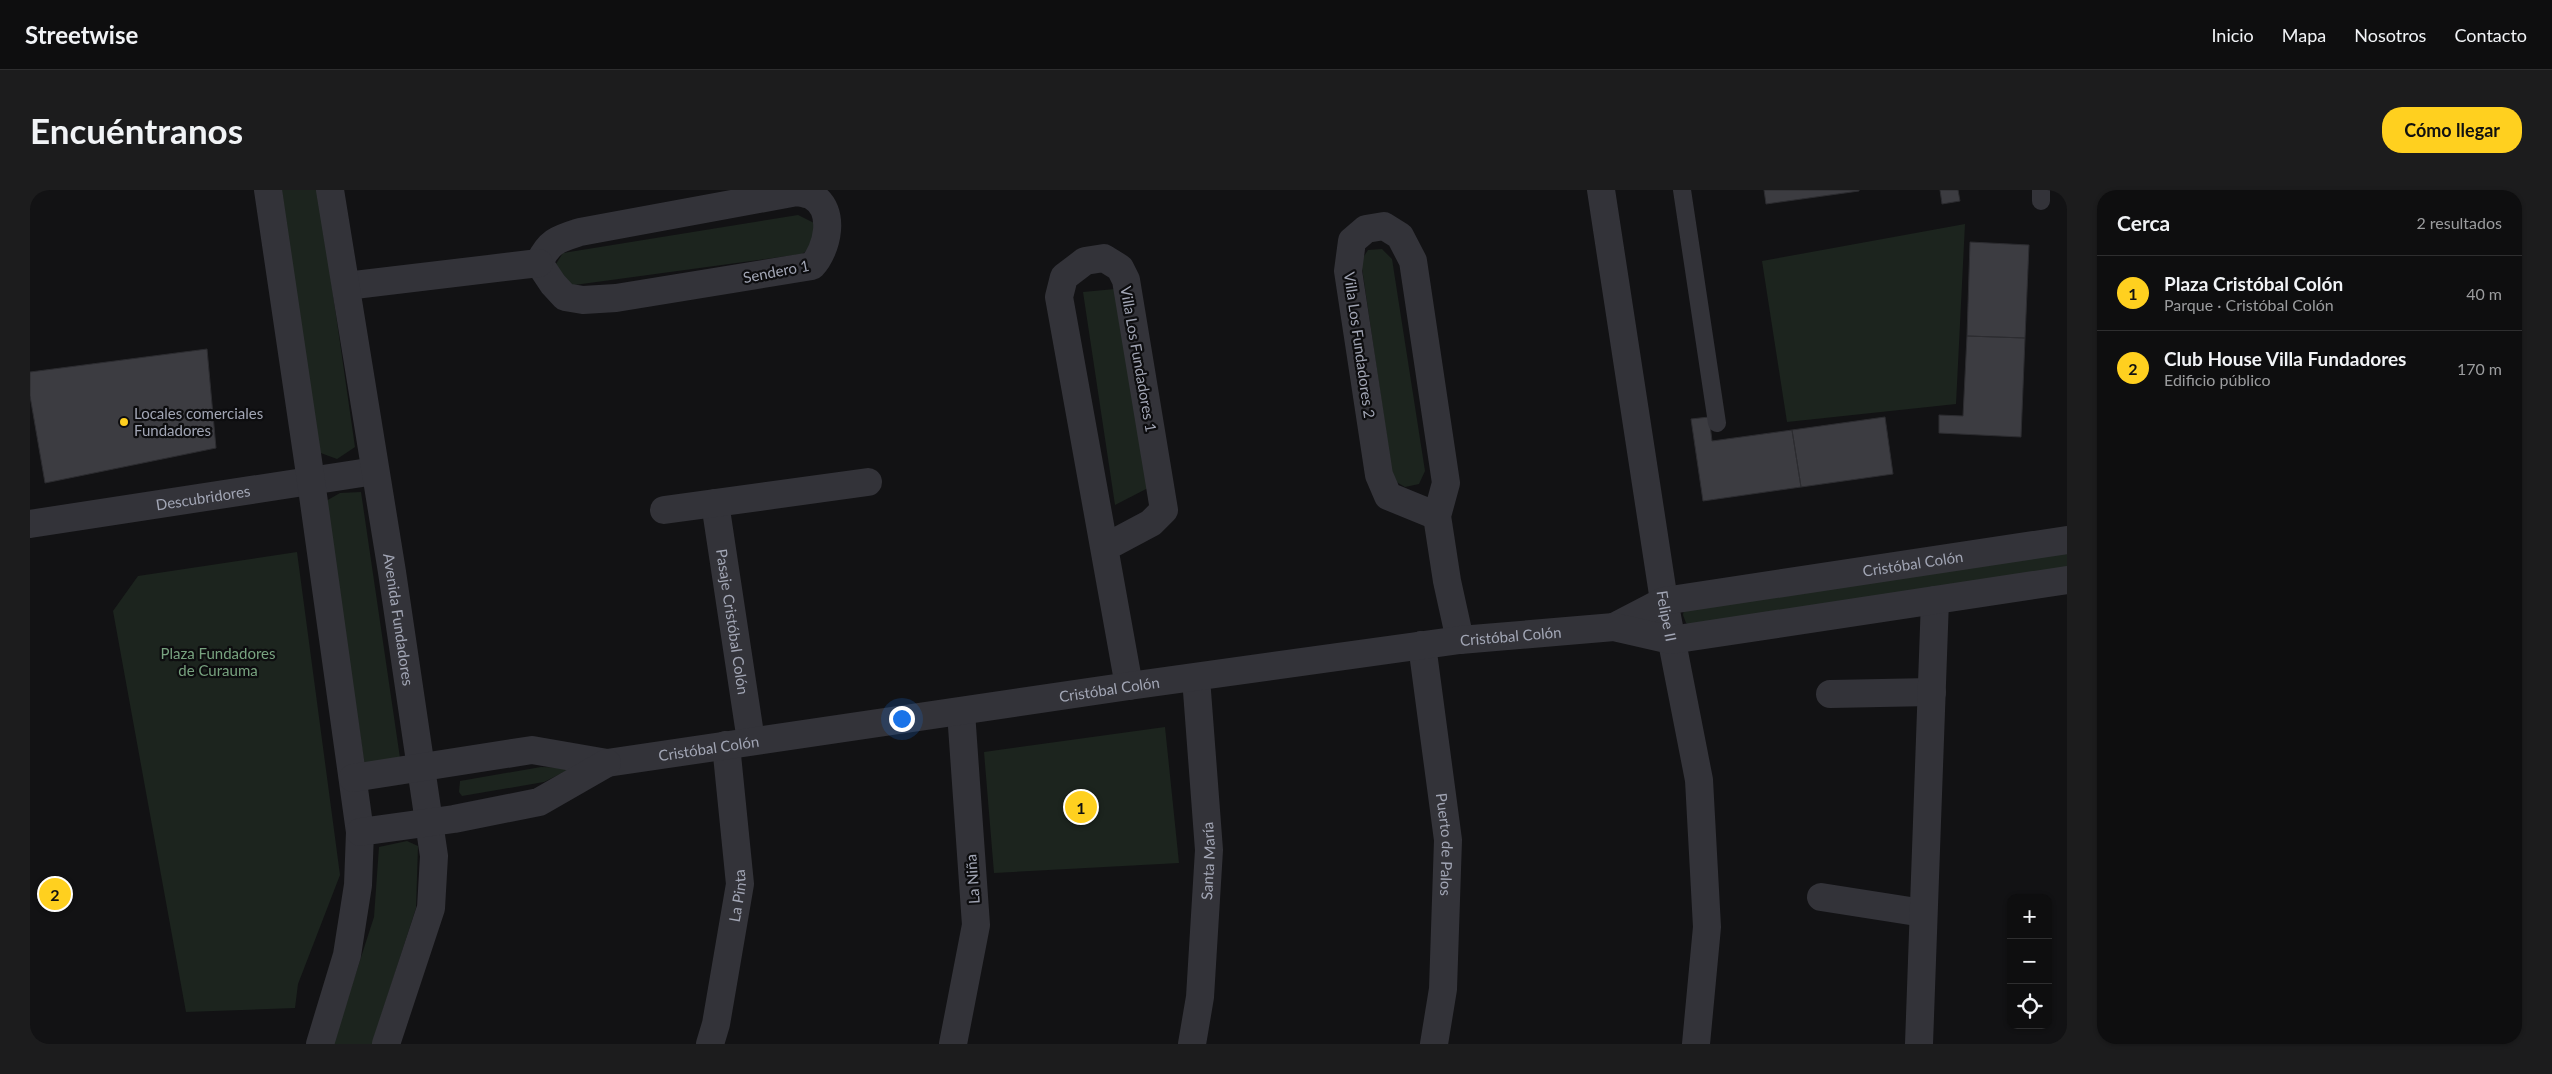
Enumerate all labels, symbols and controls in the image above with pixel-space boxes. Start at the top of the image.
text: Streetwise [25,20,138,49]
text: Inicio [2211,24,2254,46]
text: Mapa [2282,24,2326,46]
text: Nosotros [2354,24,2426,46]
text: Contacto [2454,24,2527,46]
button: Cómo llegar [2382,107,2522,153]
text: Encuéntranos [30,109,243,151]
text: Cerca [2117,210,2170,235]
text: 2 resultados [2416,213,2502,232]
street label: Sendero 1 [741,256,811,286]
street label: Villa Los Fundadores 2 [1341,271,1379,419]
text: Plaza Cristóbal Colón [2164,272,2343,295]
text: 1 [2128,284,2138,303]
text: 40 m [2466,284,2502,303]
street label: Villa Los Fundadores 1 [1117,285,1161,433]
text: Parque · Cristóbal Colón [2164,295,2334,314]
text: Club House Villa Fundadores [2164,347,2406,370]
text: 2 [2128,359,2138,378]
text: 170 m [2457,359,2502,378]
text: Edificio público [2164,370,2271,389]
place label: Locales comerciales Fundadores [134,404,263,439]
marker: Locales comerciales Fundadores [118,416,130,428]
street label: Descubridores [155,481,251,514]
street label: Cristóbal Colón [1861,547,1964,580]
street label: Pasaje Cristóbal Colón [713,548,753,696]
street label: Avenida Fundadores [380,552,418,687]
street label: Felipe II [1654,589,1681,643]
street label: Cristóbal Colón [1459,622,1562,649]
park label: Plaza Fundadores de Curauma [160,644,276,679]
street label: Cristóbal Colón [1058,673,1161,705]
your location [889,706,915,732]
street label: Cristóbal Colón [657,732,760,764]
pin: 1 [1065,788,1097,826]
street label: Puerto de Palos [1433,792,1457,896]
street label: Santa María [1197,821,1218,901]
street label: La Niña [961,854,983,904]
street label: La Pinta [725,869,749,923]
pin: 2 [39,875,71,913]
map controls [2007,894,2052,1029]
button: + [2007,894,2052,939]
button: − [2007,939,2052,984]
button: locate [2007,984,2052,1029]

